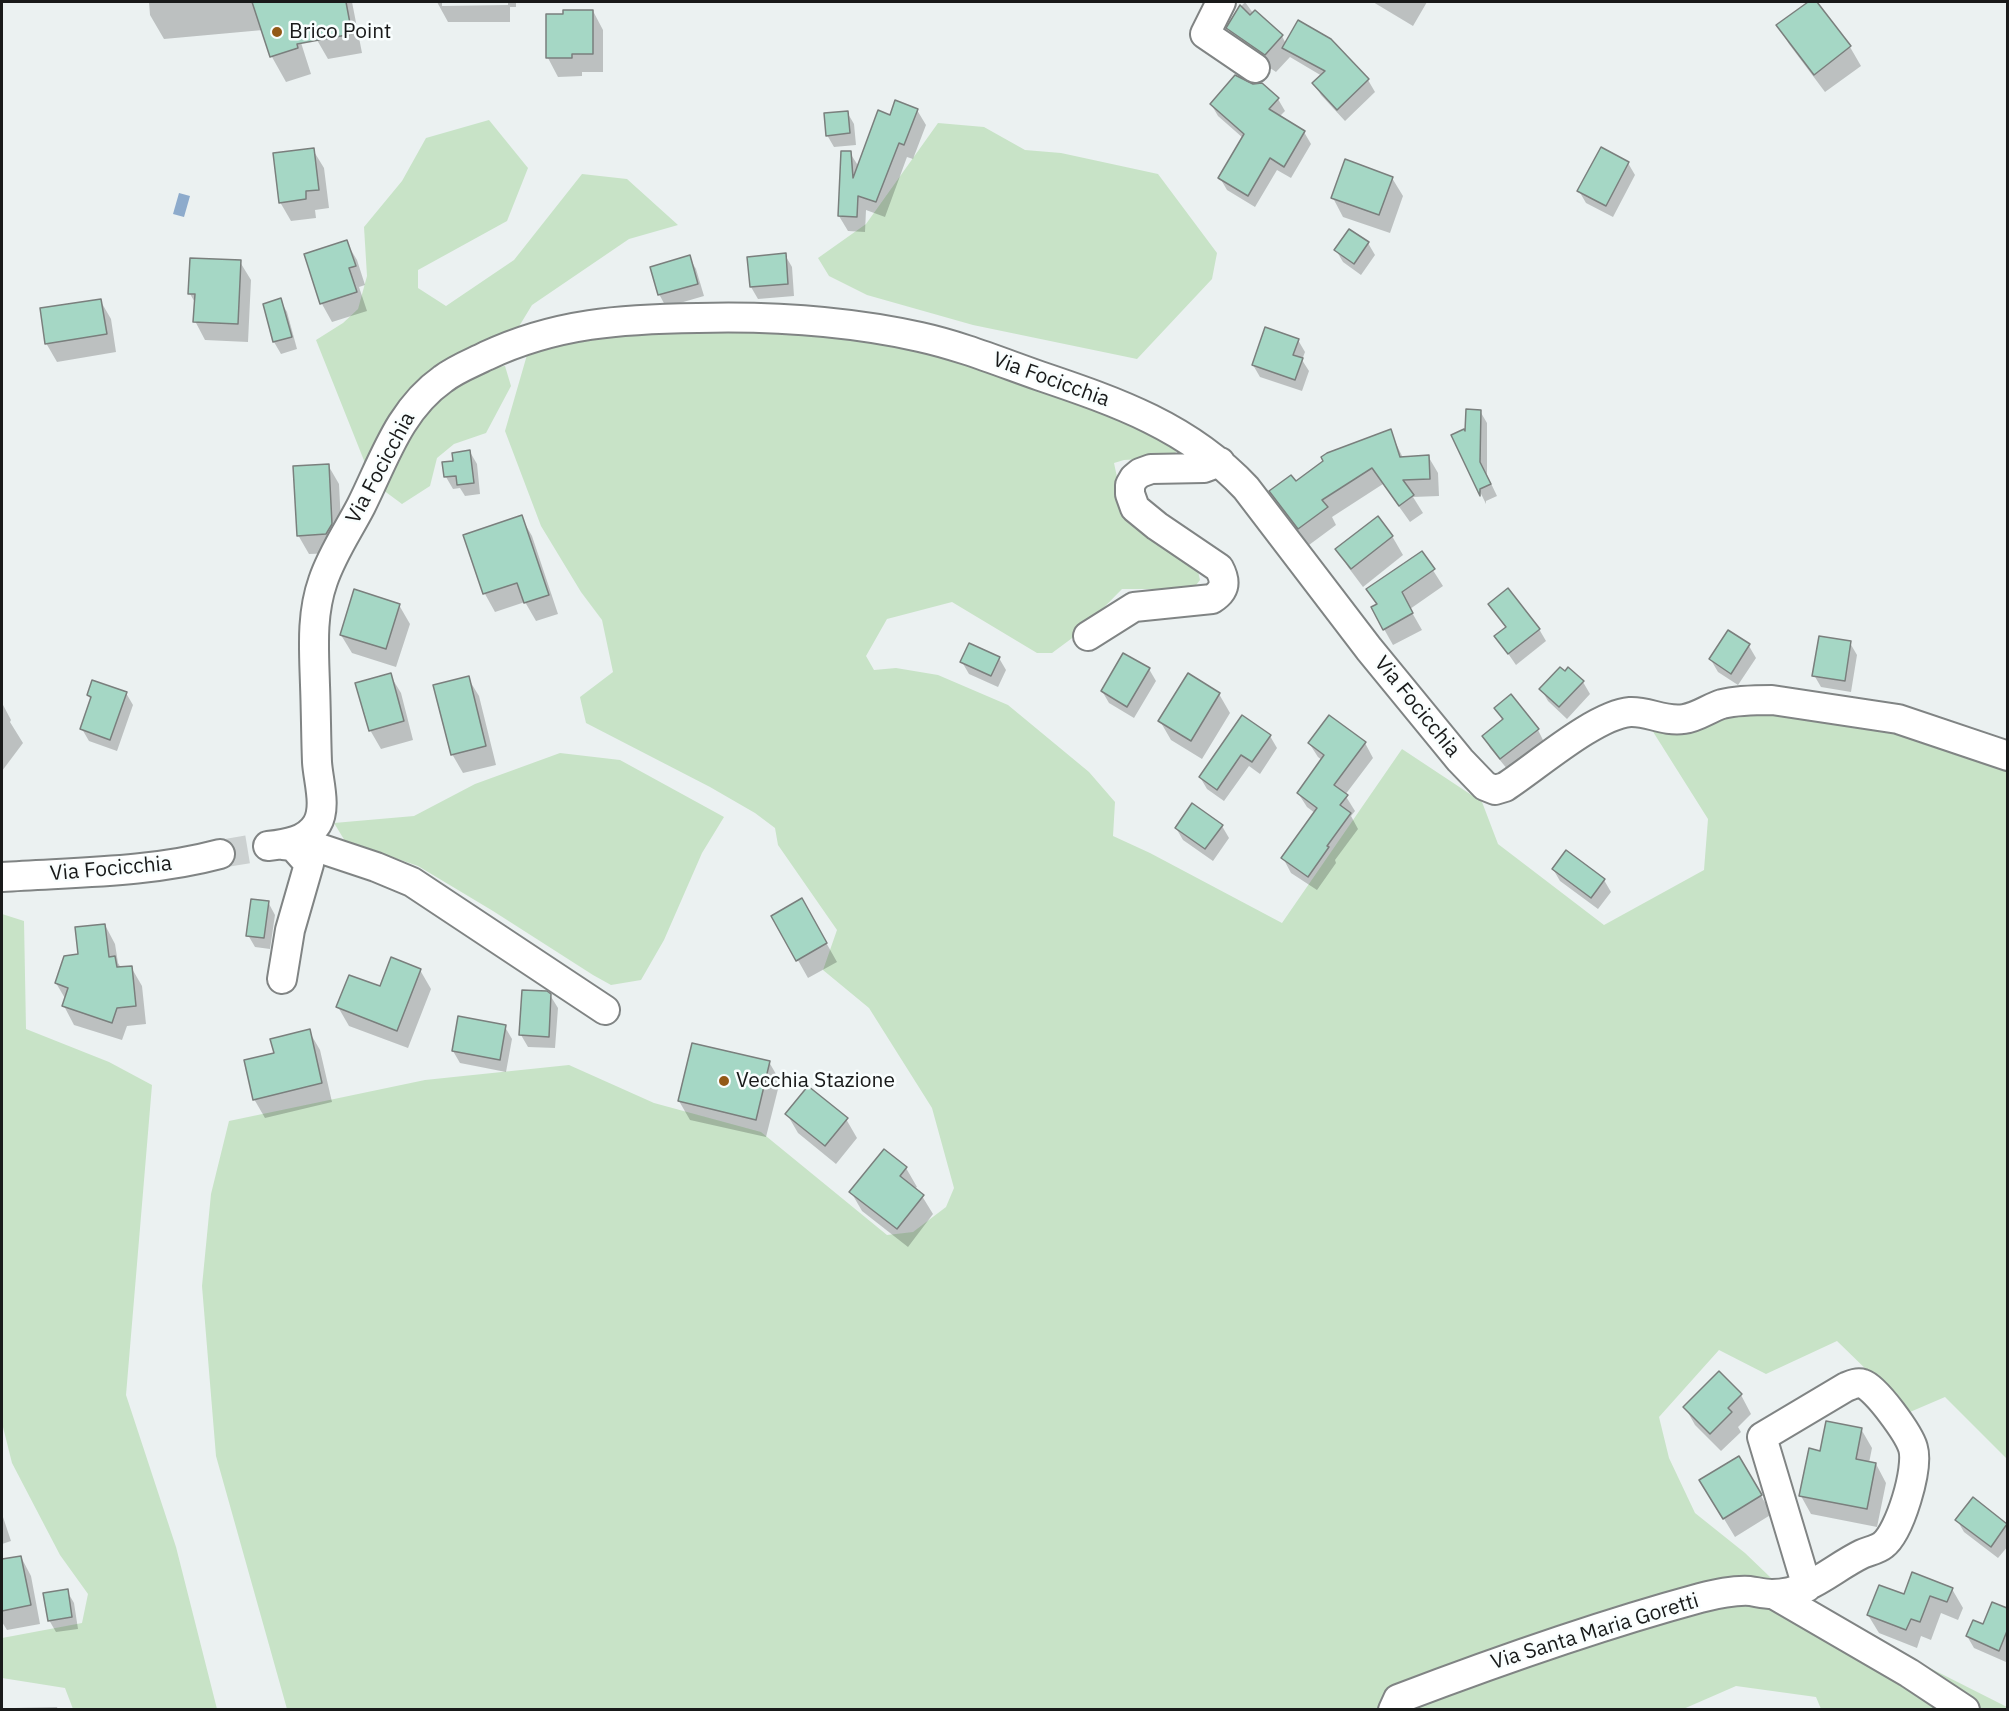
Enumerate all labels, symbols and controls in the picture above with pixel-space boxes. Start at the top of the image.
place label: Brico Point [289,19,391,45]
marker: Brico Point [270,25,284,39]
street label: Via Focicchia [989,347,1113,413]
street label: Via Focicchia [341,408,421,528]
street label: Via Focicchia [1369,652,1465,762]
street label: Via Focicchia [49,851,173,887]
place label: Vecchia Stazione [736,1068,895,1094]
marker: Vecchia Stazione [717,1074,731,1088]
street label: Via Santa Maria Goretti [1488,1588,1702,1676]

